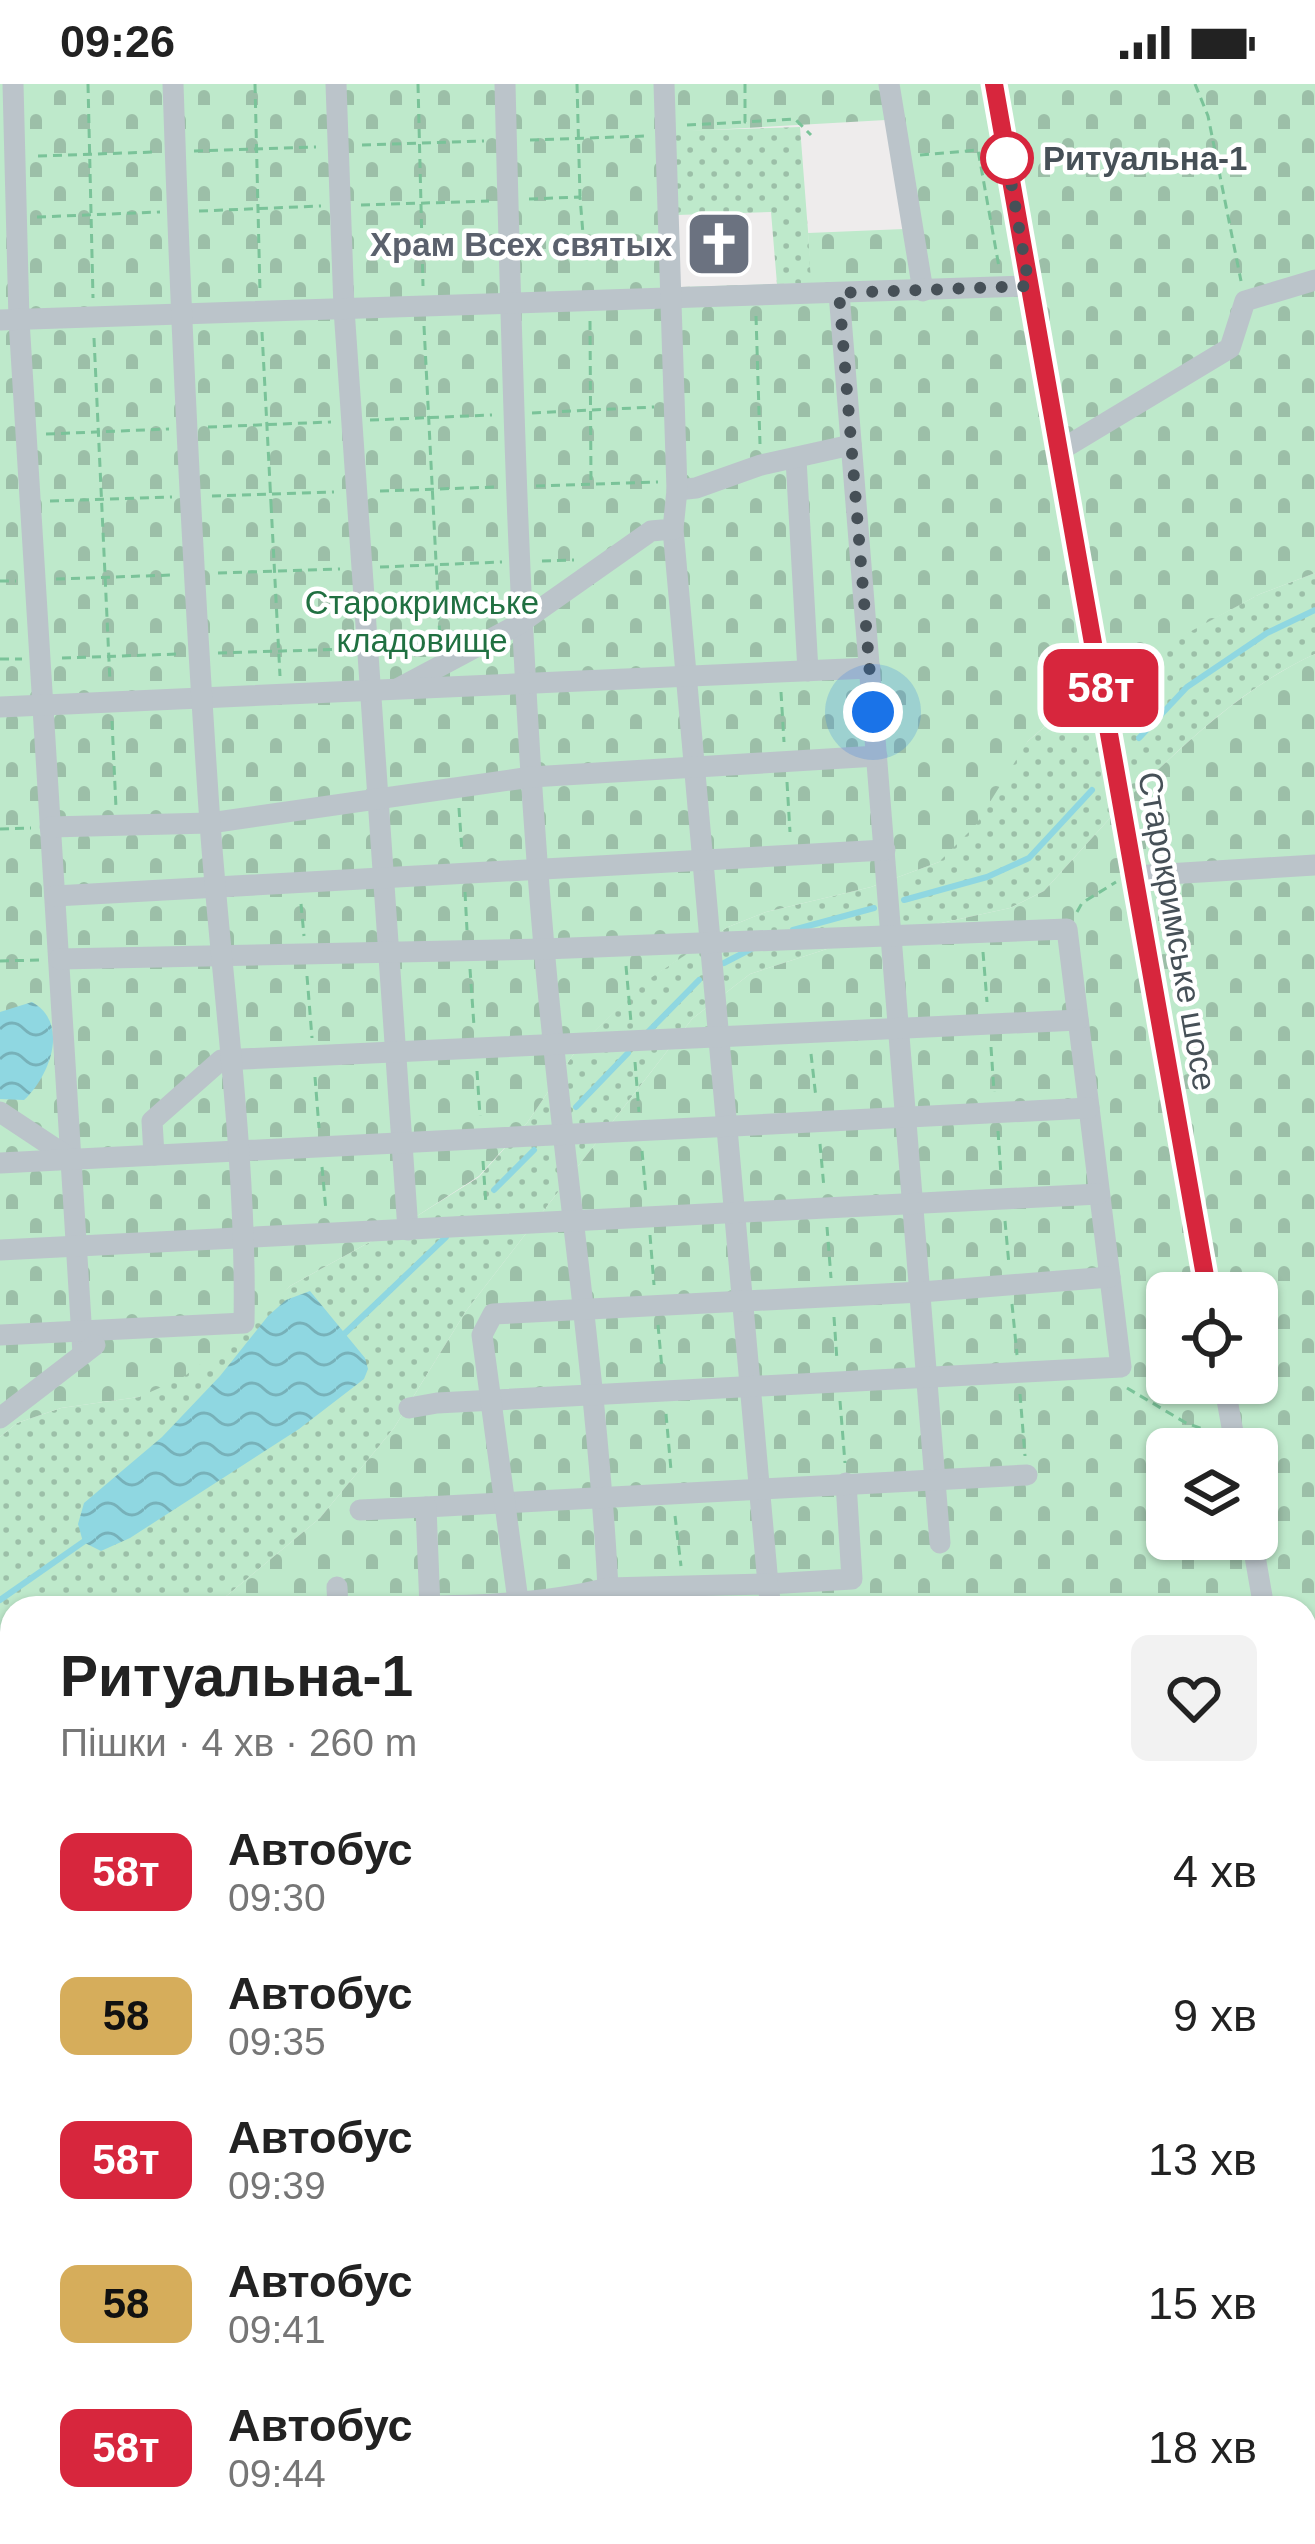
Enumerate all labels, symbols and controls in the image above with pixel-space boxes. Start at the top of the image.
text: 09:26 [60,16,175,67]
marker: Ритуальна-1 [982,133,1032,183]
place label: Ритуальна-1 [1043,140,1247,177]
church icon: Храм Всех святых [684,209,754,279]
place label: Храм Всех святых [370,226,673,263]
park label: Старокримське кладовище [305,584,539,659]
line badge: 58т [1032,649,1170,727]
text: 58т [1067,664,1135,711]
your location [843,682,903,742]
street label: Старокримське шосе [1131,769,1224,1093]
map controls [1146,1272,1278,1560]
button: locate [1146,1272,1278,1404]
button: layers [1146,1428,1278,1560]
button: heart [1131,1635,1257,1761]
text: Ритуальна-1 [60,1644,413,1708]
text: Пішки · 4 хв · 260 m [60,1721,417,1764]
text: Автобус [228,1824,413,1875]
text: 4 хв [1173,1846,1257,1897]
text: 58т [92,1848,160,1895]
text: 09:30 [228,1876,326,1919]
text: Автобус [228,1968,413,2019]
text: 9 хв [1173,1990,1257,2041]
text: 58 [103,1992,149,2039]
text: 09:35 [228,2020,326,2063]
text: Автобус [228,2112,413,2163]
text: 13 хв [1148,2134,1257,2185]
text: 58т [92,2136,160,2183]
text: 09:39 [228,2164,326,2207]
text: Автобус [228,2256,413,2307]
text: 15 хв [1148,2278,1257,2329]
text: 58 [103,2280,149,2327]
text: 09:41 [228,2308,326,2351]
text: Автобус [228,2400,413,2451]
text: 18 хв [1148,2422,1257,2473]
text: 58т [92,2424,160,2471]
text: 09:44 [228,2452,326,2495]

